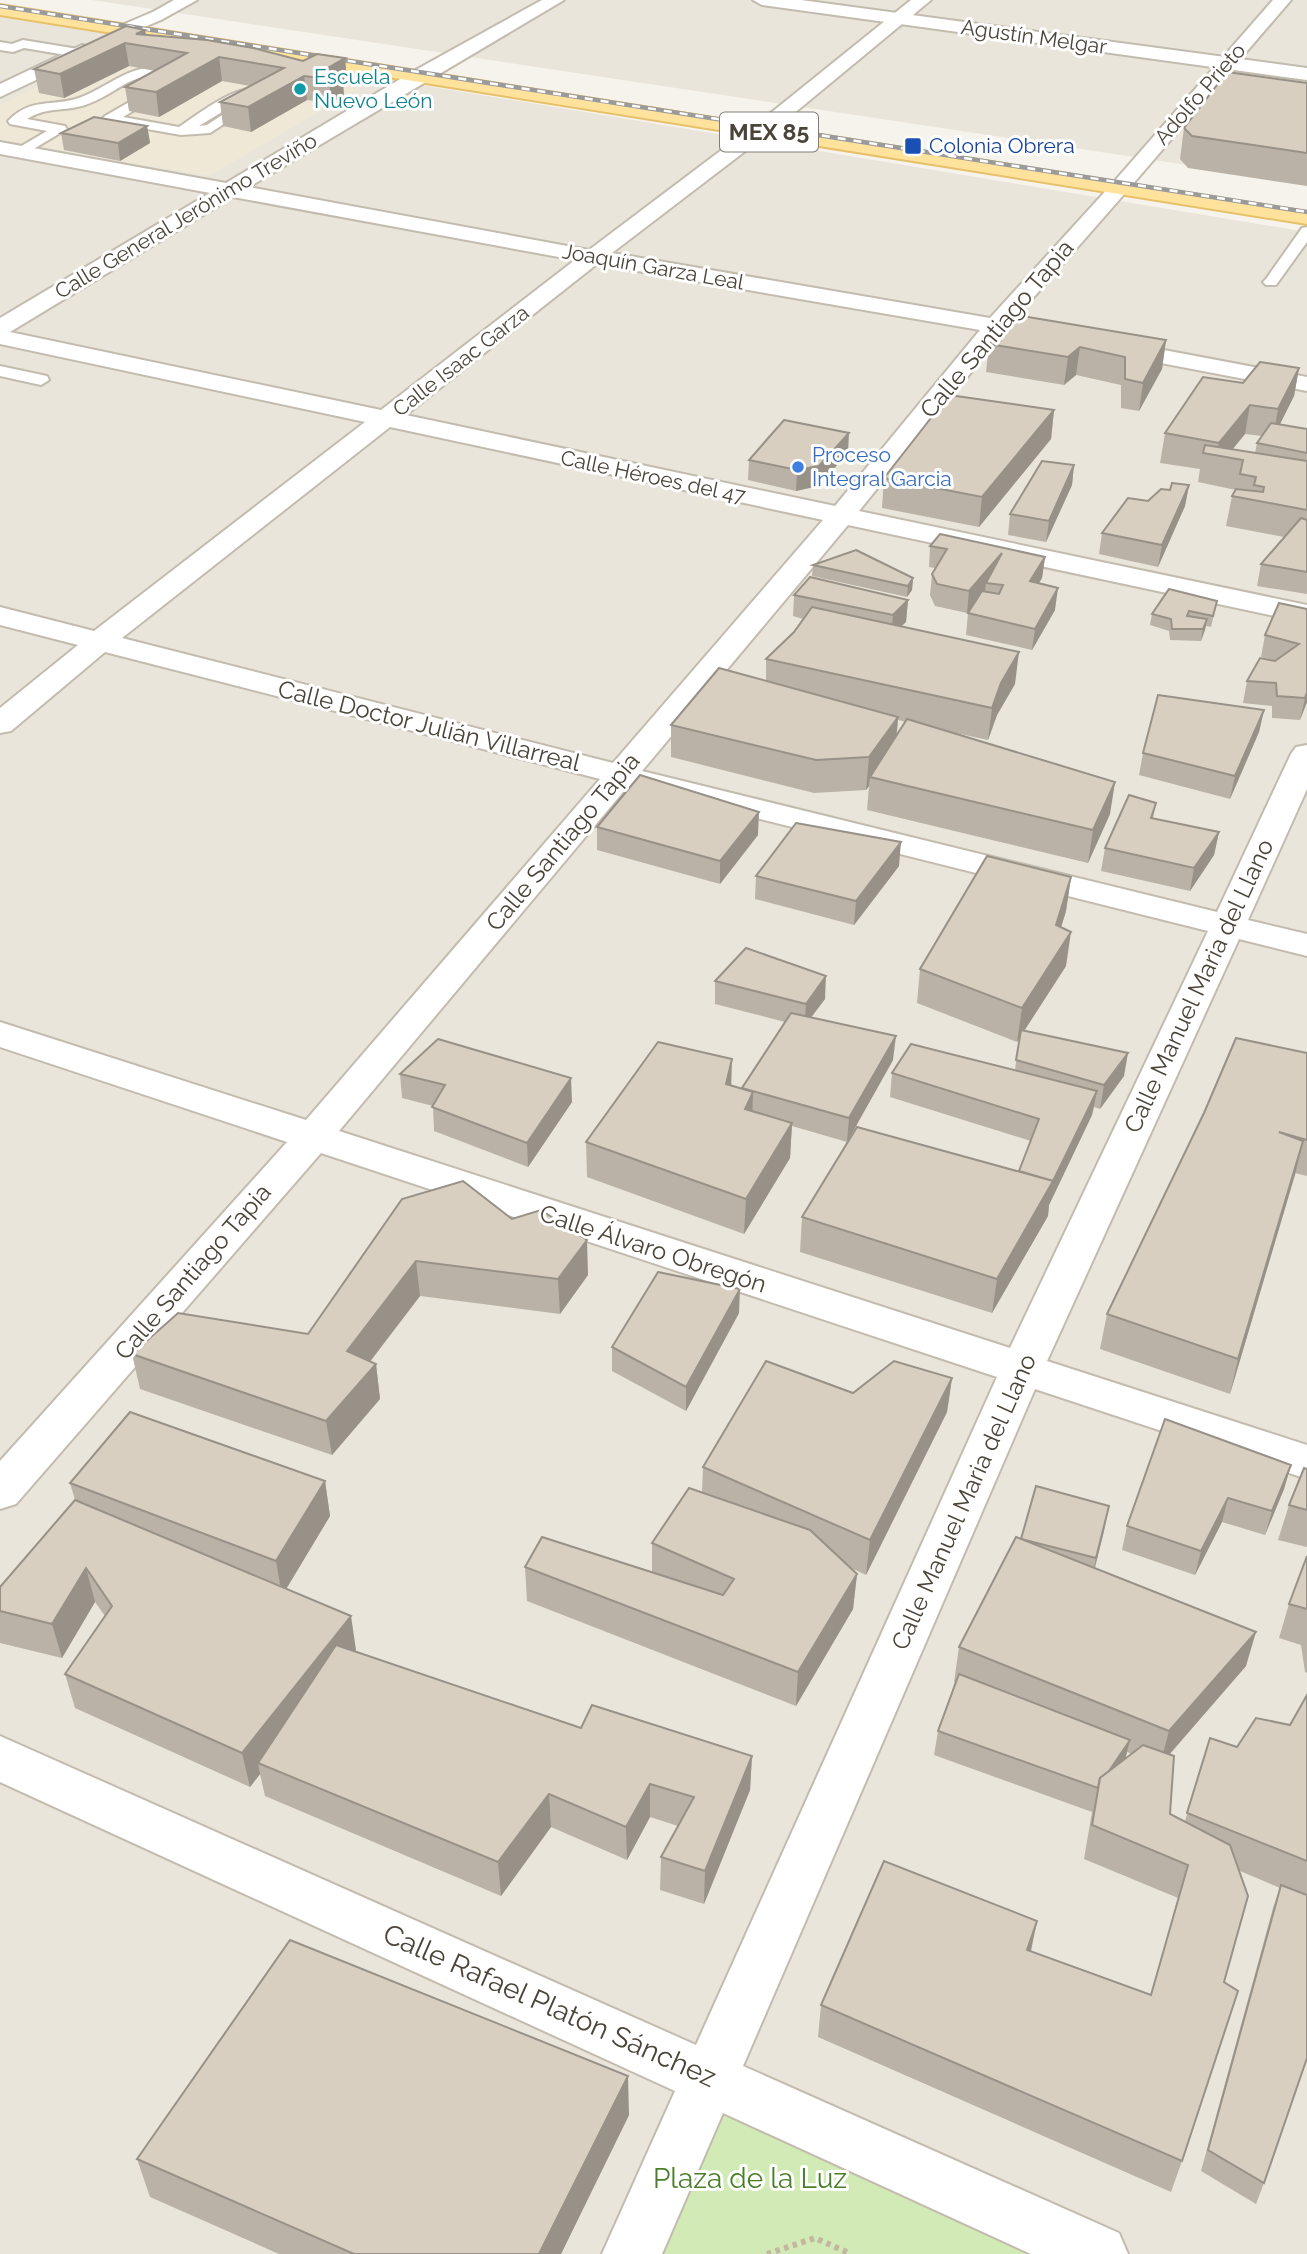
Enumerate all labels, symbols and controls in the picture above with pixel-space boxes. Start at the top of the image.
street label: Agustín Melgar [960,14,1109,59]
street label: Adolfo Prieto [1149,38,1250,149]
place label: Escuela Nuevo León [314,64,432,113]
marker: Escuela Nuevo León [292,81,308,97]
road number: MEX 85 [720,113,818,152]
street label: Calle General Jerónimo Treviño [50,127,321,304]
place label: Colonia Obrera [929,133,1075,158]
marker: Colonia Obrera [903,136,923,156]
street label: Calle Santiago Tapia [914,234,1080,424]
street label: Joaquín Garza Leal [560,238,746,295]
street label: Calle Isaac Garza [388,300,534,421]
place label: Proceso Integral Garcia [812,442,952,491]
street label: Calle Héroes del 47 [558,445,749,508]
marker: Proceso Integral Garcia [790,459,806,475]
street label: Calle Doctor Julián Villarreal [275,674,584,777]
street label: Calle Santiago Tapia [480,747,646,937]
street label: Calle Manuel Maria del Llano [1118,834,1279,1137]
street label: Calle Santiago Tapia [108,1178,277,1366]
street label: Calle Álvaro Obregón [536,1198,770,1299]
street label: Calle Manuel Maria del Llano [885,1349,1042,1654]
street label: Calle Rafael Platón Sánchez [378,1917,721,2094]
park label: Plaza de la Luz [653,2162,847,2195]

